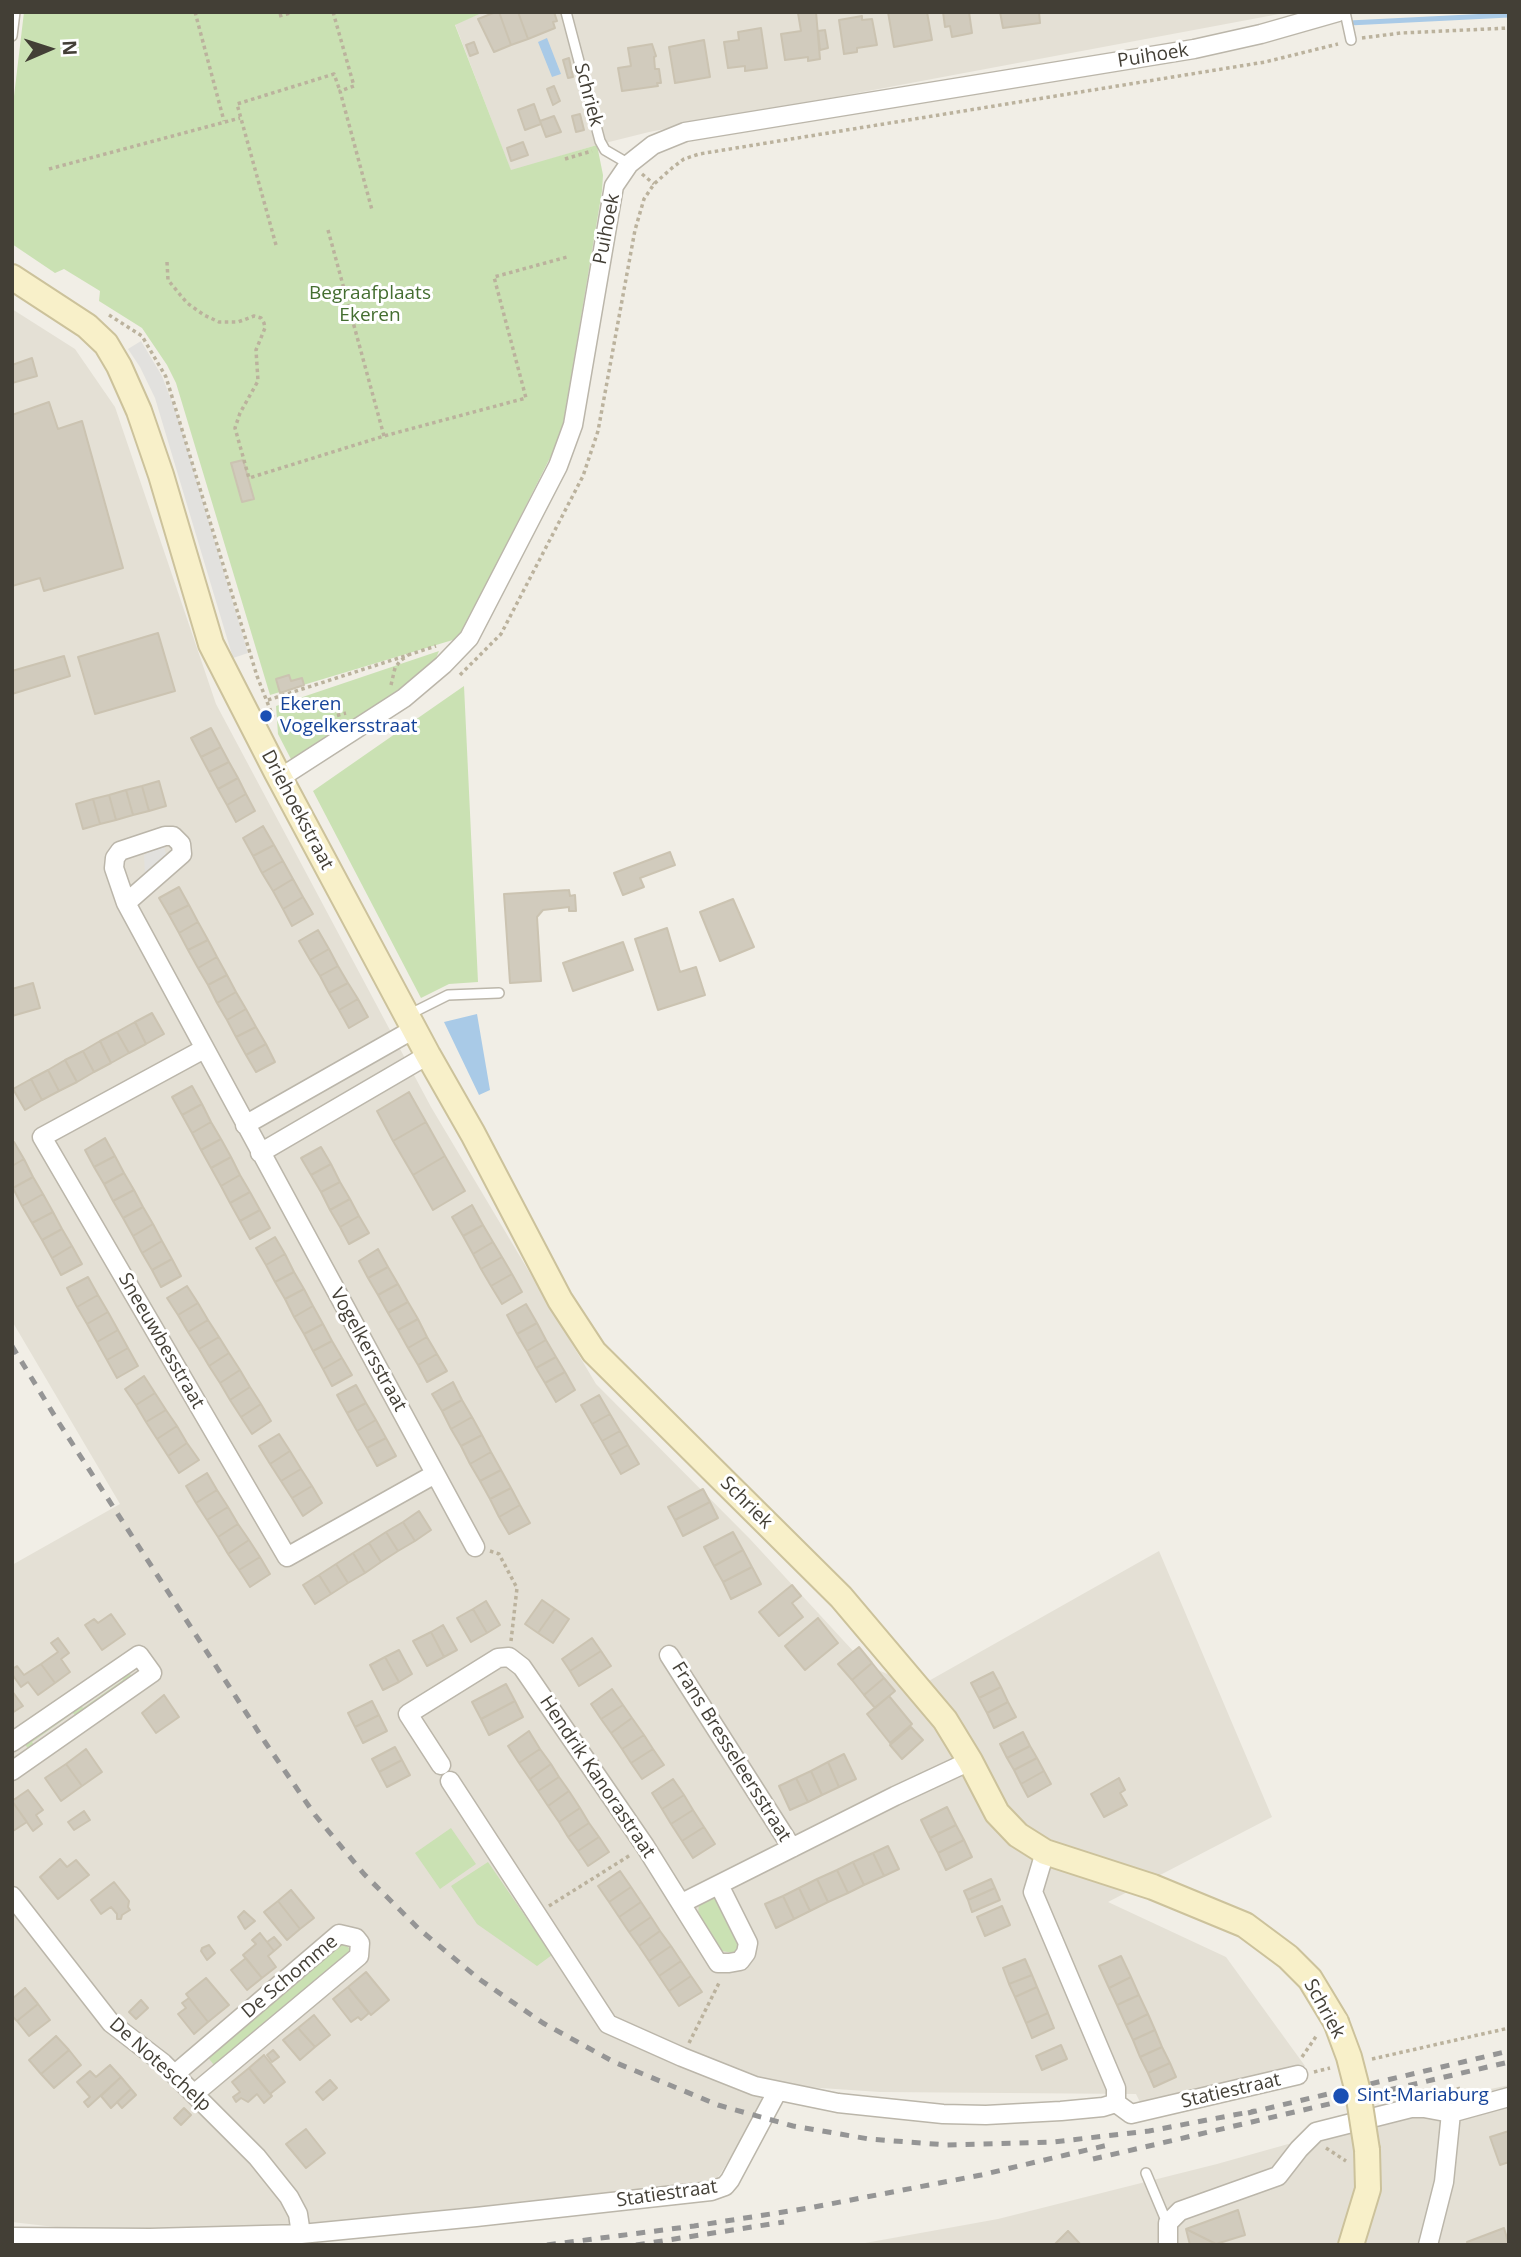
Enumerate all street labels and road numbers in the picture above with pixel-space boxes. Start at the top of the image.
street label: Puihoek [1116,39,1190,73]
street label: Schriek [569,61,607,129]
street label: Puihoek [589,192,625,266]
street label: Driehoekstraat [256,746,338,874]
street label: Sneeuwbesstraat [113,1269,209,1413]
street label: Vogelkersstraat [325,1284,411,1416]
street label: Schriek [715,1472,777,1534]
street label: Frans Bresseleersstraat [666,1658,796,1846]
street label: Hendrik Kanorastraat [534,1692,660,1862]
street label: De Schomme [238,1930,342,2024]
street label: Schriek [1298,1975,1350,2043]
street label: De Noteschelp [104,2013,216,2117]
street label: Statiestraat [1179,2068,1283,2114]
street label: Statiestraat [615,2176,719,2212]

